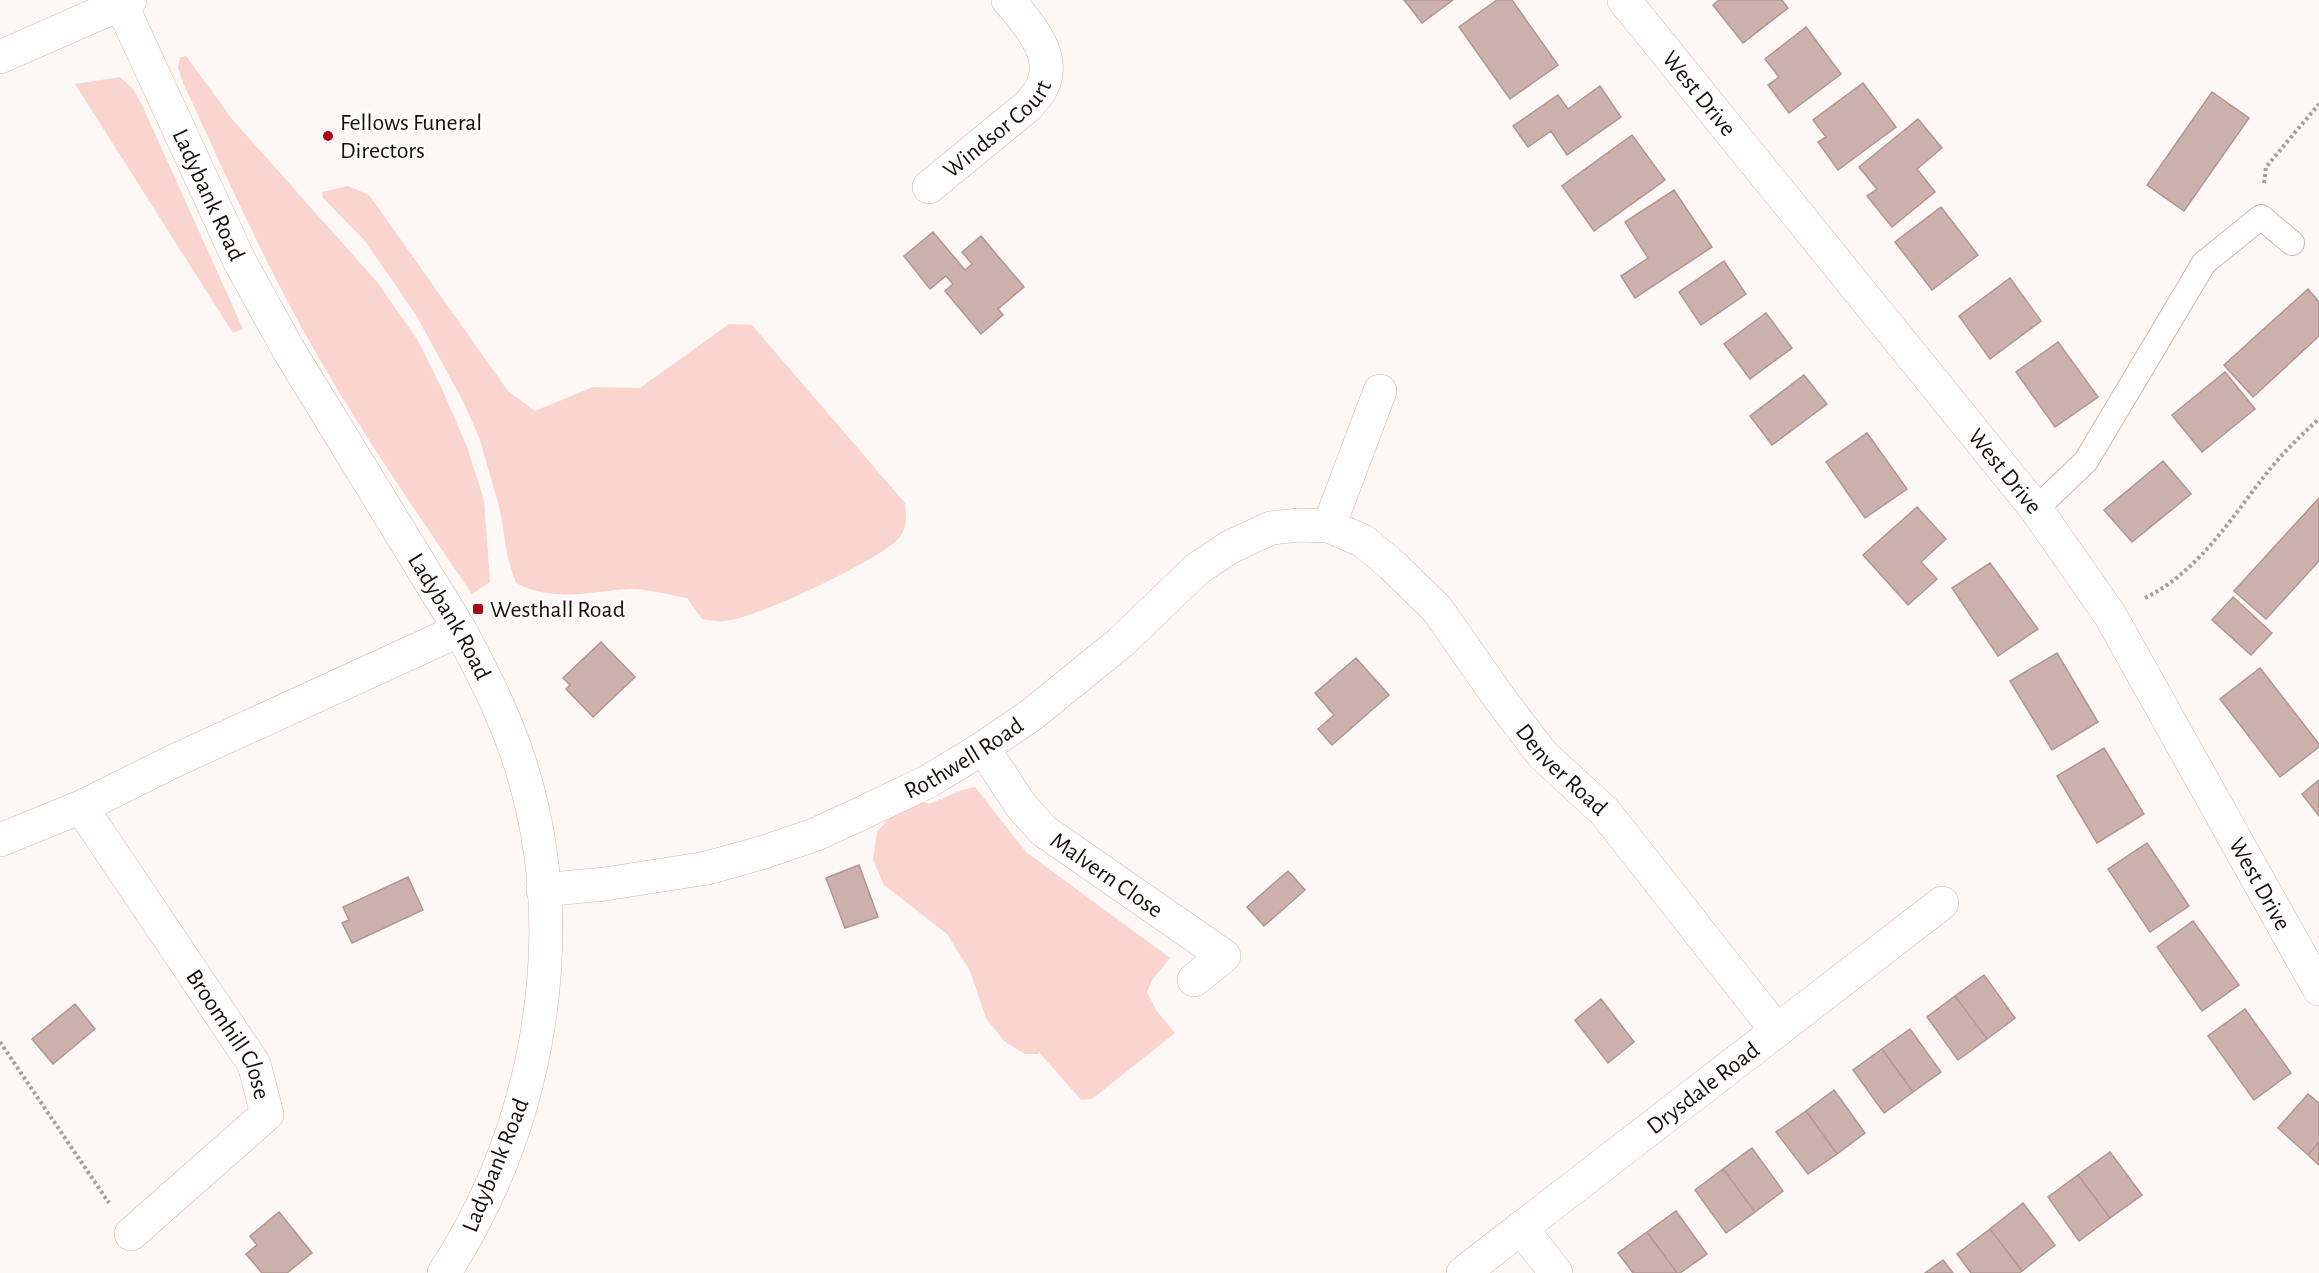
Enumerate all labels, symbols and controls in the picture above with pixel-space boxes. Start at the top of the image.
street label: West Drive [1657,47,1740,141]
street label: Windsor Court [939,77,1057,183]
place label: Fellows Funeral Directors [340,111,482,163]
street label: Ladybank Road [167,126,249,265]
marker: Fellows Funeral Directors [321,129,335,143]
street label: West Drive [1963,424,2046,519]
street label: Ladybank Road [403,549,495,684]
place label: Westhall Road [490,598,625,622]
marker: Westhall Road [471,602,485,616]
street label: Rothwell Road [901,713,1028,804]
street label: Denver Road [1511,720,1611,821]
street label: Malvern Close [1046,828,1167,923]
street label: West Drive [2224,834,2295,935]
street label: Broomhill Close [181,965,274,1102]
street label: Drysdale Road [1643,1038,1764,1139]
street label: Ladybank Road [458,1095,534,1236]

